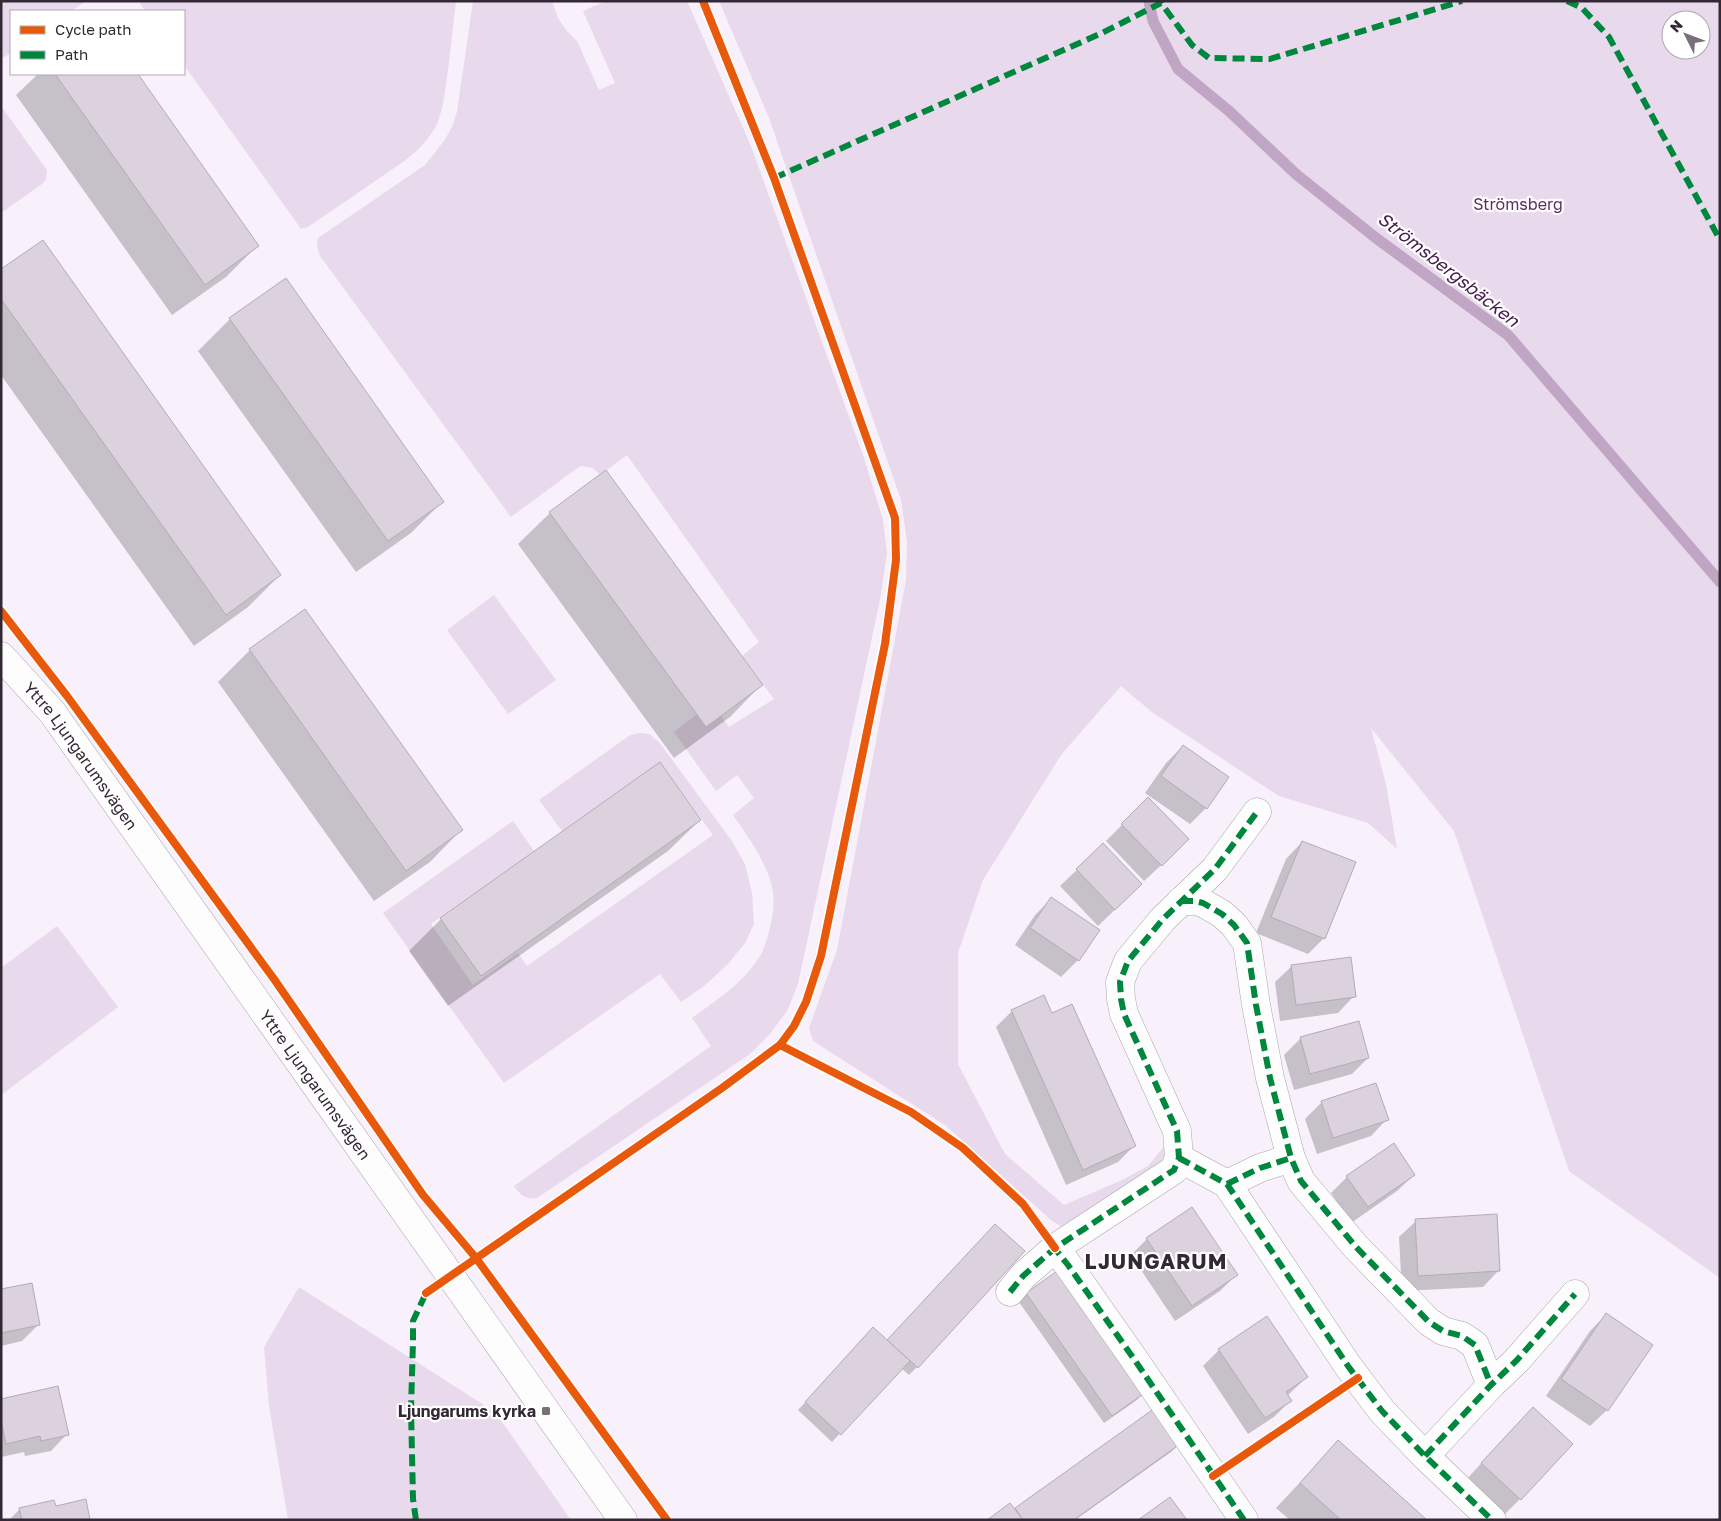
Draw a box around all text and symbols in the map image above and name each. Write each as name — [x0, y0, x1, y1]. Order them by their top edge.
legend — [10, 10, 185, 75]
north arrow — [1661, 10, 1711, 60]
text: N — [1666, 16, 1686, 36]
text: Cycle path — [55, 20, 131, 38]
text: Path — [55, 45, 88, 63]
park label: Strömsberg — [1473, 194, 1563, 214]
water label: Strömsbergsbäcken — [1374, 207, 1525, 331]
street label: Yttre Ljungarumsvägen — [20, 678, 142, 834]
street label: Yttre Ljungarumsvägen — [255, 1006, 375, 1163]
district label: LJUNGARUM — [1085, 1248, 1227, 1274]
place label: Ljungarums kyrka — [398, 1401, 536, 1421]
marker: Ljungarums kyrka — [540, 1405, 552, 1417]

